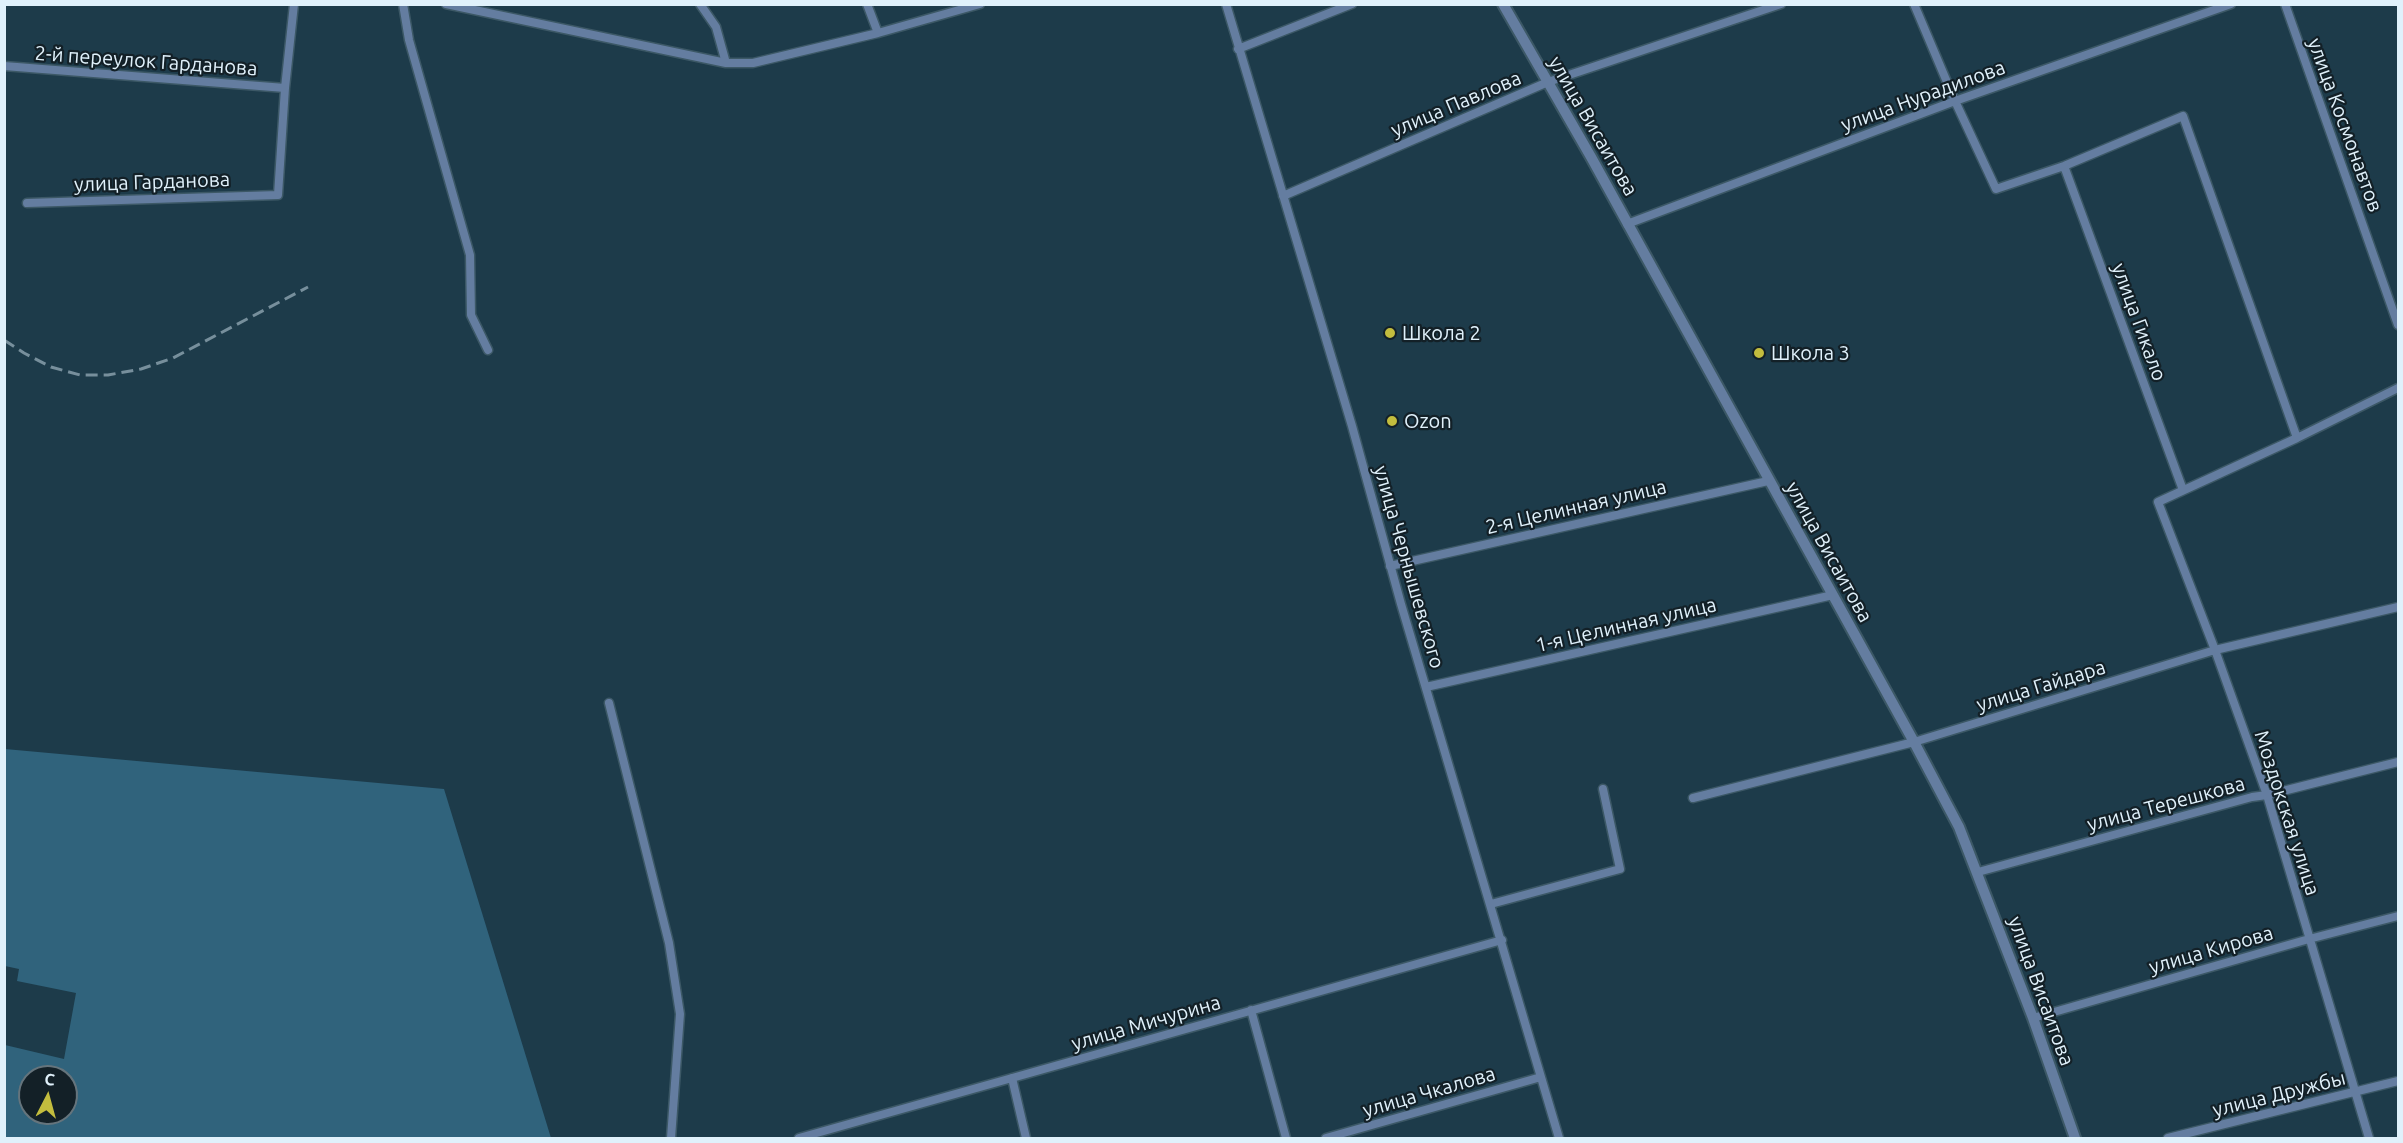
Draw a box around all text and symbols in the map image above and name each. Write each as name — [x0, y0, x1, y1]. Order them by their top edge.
street label: улица Космонавтов — [2302, 35, 2388, 215]
street label: 2-й переулок Гарданова — [34, 41, 258, 81]
street label: улица Висаитова — [1543, 52, 1643, 200]
street label: улица Нурадилова — [1838, 55, 2008, 137]
street label: улица Павлова — [1387, 66, 1525, 142]
street label: улица Гарданова — [74, 167, 230, 197]
street label: улица Гикало — [2107, 260, 2171, 384]
place label: Школа 2 — [1402, 321, 1481, 345]
marker: Школа 2 — [1383, 326, 1397, 340]
place label: Школа 3 — [1771, 341, 1850, 365]
marker: Школа 3 — [1752, 346, 1766, 360]
place label: Ozon — [1404, 409, 1452, 433]
marker: Ozon — [1385, 414, 1399, 428]
street label: улица Чернышевского — [1369, 463, 1449, 671]
street label: 2-я Целинная улица — [1483, 475, 1669, 539]
street label: улица Висаитова — [1780, 477, 1878, 627]
street label: 1-я Целинная улица — [1533, 593, 1719, 657]
street label: улица Гайдара — [1974, 655, 2108, 717]
street label: Моздокская улица — [2249, 728, 2325, 898]
street label: улица Терешкова — [2084, 771, 2248, 837]
street label: улица Висаитова — [2003, 913, 2079, 1069]
street label: улица Кирова — [2146, 921, 2276, 979]
street label: улица Мичурина — [1069, 990, 1223, 1056]
street label: улица Чкалова — [1360, 1062, 1498, 1122]
north arrow — [18, 1065, 78, 1125]
street label: улица Дружбы — [2210, 1066, 2348, 1122]
text: С — [44, 1070, 56, 1089]

